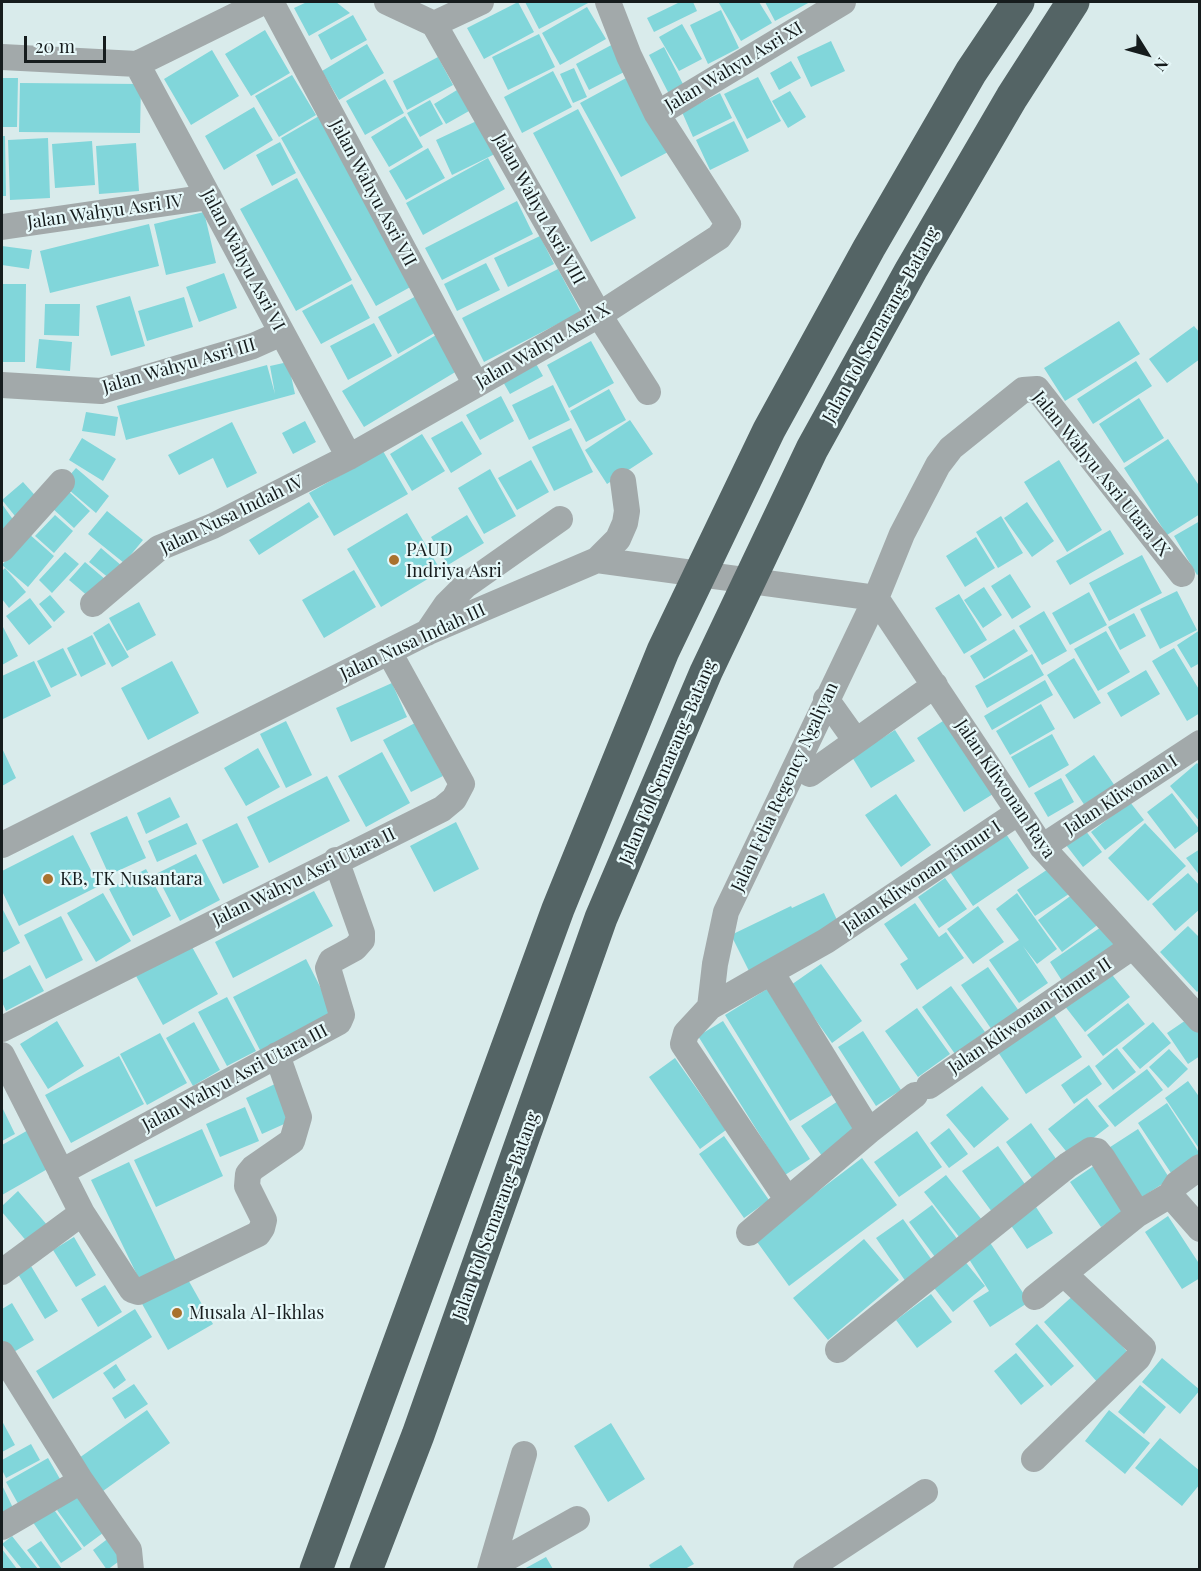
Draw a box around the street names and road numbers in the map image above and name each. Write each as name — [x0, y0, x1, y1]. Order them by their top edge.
street label: Jalan Wahyu Asri XI — [661, 17, 807, 117]
street label: Jalan Wahyu Asri VII — [325, 116, 421, 270]
street label: Jalan Wahyu Asri VIII — [488, 130, 590, 288]
street label: Jalan Wahyu Asri VI — [197, 186, 289, 334]
street label: Jalan Wahyu Asri IV — [26, 190, 184, 234]
street label: Jalan Tol Semarang–Batang — [818, 224, 944, 426]
street label: Jalan Wahyu Asri X — [472, 299, 614, 393]
street label: Jalan Wahyu Asri III — [100, 334, 258, 398]
street label: Jalan Wahyu Asri Utara IX — [1028, 387, 1174, 561]
street label: Jalan Nusa Indah IV — [157, 471, 307, 559]
street label: Jalan Nusa Indah III — [337, 599, 489, 685]
street label: Jalan Tol Semarang–Batang — [615, 657, 721, 867]
street label: Jalan Felia Regency Ngaliyan — [727, 679, 843, 895]
street label: Jalan Kliwonan Raya — [950, 715, 1060, 863]
street label: Jalan Kliwonan I — [1060, 750, 1182, 840]
street label: Jalan Kliwonan Timur I — [839, 816, 1005, 938]
street label: Jalan Wahyu Asri Utara II — [209, 823, 399, 931]
street label: Jalan Kliwonan Timur II — [944, 953, 1116, 1079]
street label: Jalan Wahyu Asri Utara III — [139, 1020, 331, 1136]
street label: Jalan Tol Semarang–Batang — [448, 1109, 544, 1323]

